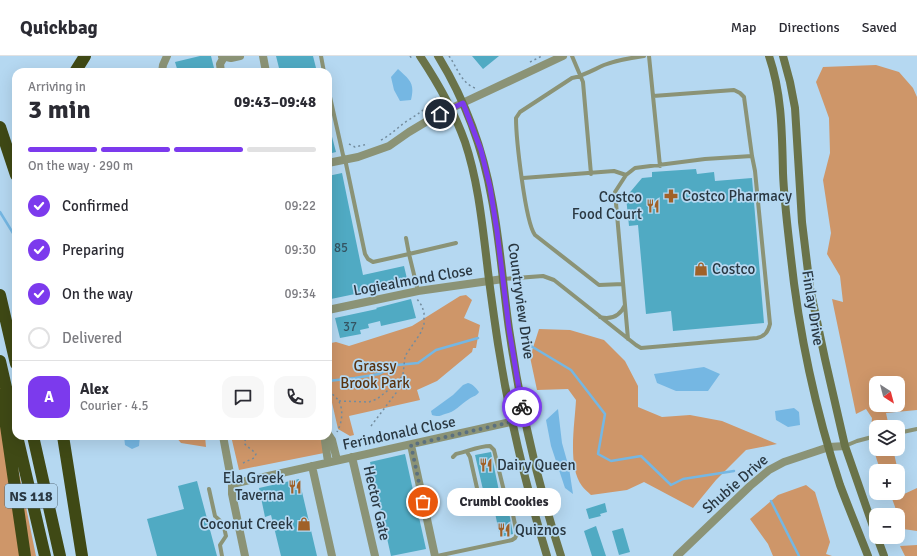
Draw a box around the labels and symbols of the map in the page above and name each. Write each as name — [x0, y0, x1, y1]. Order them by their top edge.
pin — [423, 97, 457, 131]
place label: Costco Pharmacy — [682, 187, 792, 205]
place label: Costco Food Court — [572, 188, 642, 223]
pharmacy icon: Costco Pharmacy — [663, 188, 679, 204]
restaurant icon: Costco Food Court — [645, 198, 661, 214]
house number: 85 — [334, 240, 348, 256]
street label: Countryview Drive — [504, 242, 538, 360]
place label: Costco — [712, 260, 755, 278]
street label: Logiealmond Close — [352, 261, 474, 299]
shop icon: Costco — [693, 261, 709, 277]
street label: Finlay Drive — [798, 269, 828, 347]
house number: 37 — [343, 319, 357, 335]
park label: Grassy Brook Park — [340, 357, 410, 392]
north arrow — [869, 376, 905, 412]
courier — [502, 387, 542, 427]
street label: Ferindonald Close — [341, 412, 457, 454]
street label: Shubie Drive — [699, 451, 771, 517]
place label: Dairy Queen — [497, 456, 576, 474]
restaurant icon: Dairy Queen — [478, 457, 494, 473]
street label: Hector Gate — [360, 464, 394, 542]
place label: Ela Greek Taverna — [223, 469, 284, 504]
restaurant icon: Ela Greek Taverna — [287, 479, 303, 495]
road number: NS 118 — [5, 484, 57, 508]
pin — [406, 485, 440, 519]
callout: Crumbl Cookies — [447, 488, 561, 516]
place label: Coconut Creek — [200, 515, 293, 533]
shop icon: Coconut Creek — [296, 516, 312, 532]
place label: Quiznos — [515, 521, 567, 539]
restaurant icon: Quiznos — [496, 522, 512, 538]

